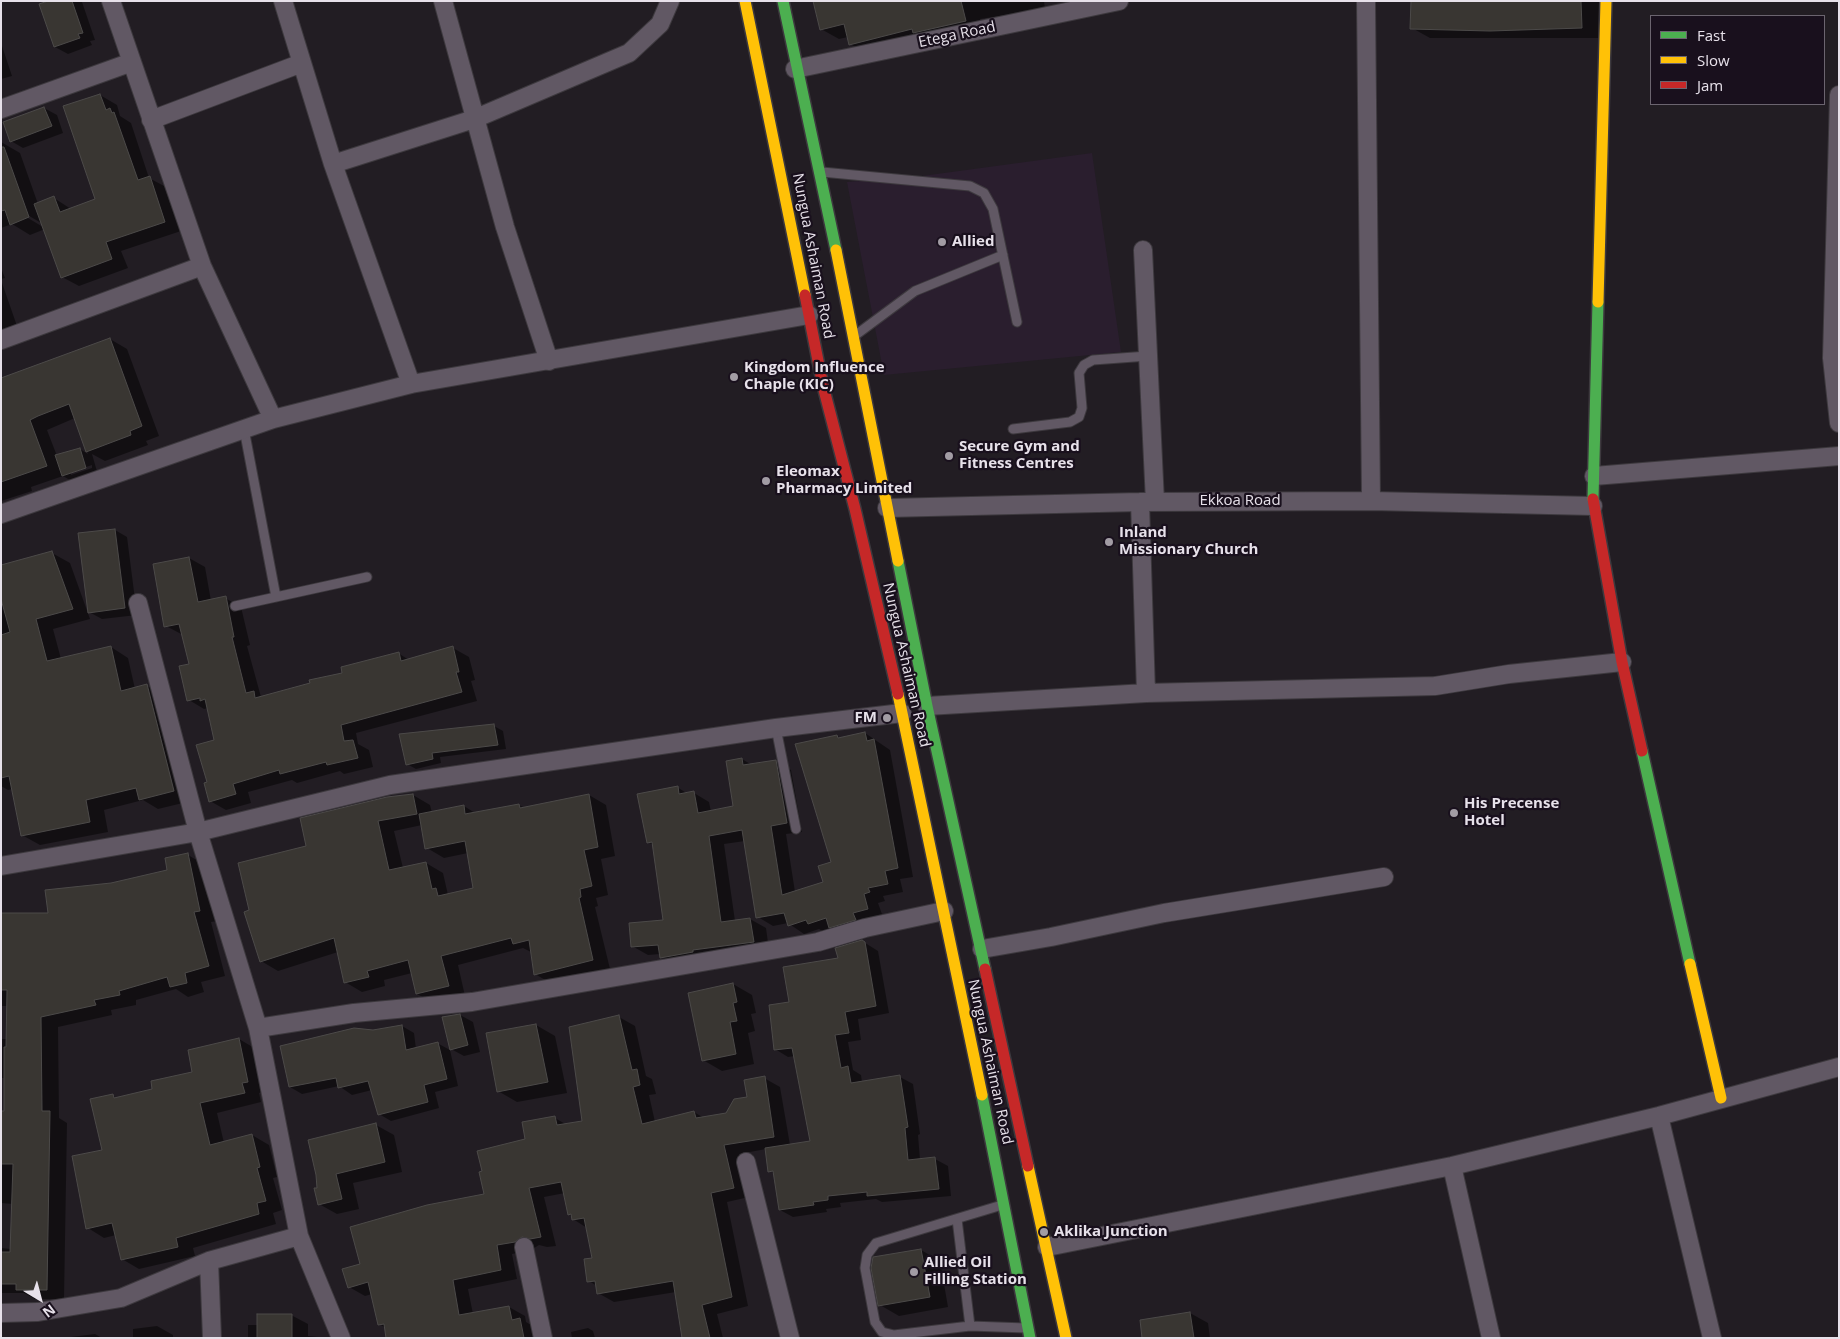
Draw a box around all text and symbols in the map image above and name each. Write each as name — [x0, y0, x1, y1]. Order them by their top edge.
legend — [1650, 15, 1825, 105]
street label: Etega Road — [917, 18, 997, 52]
text: Fast — [1697, 25, 1726, 45]
text: Slow — [1697, 50, 1730, 70]
text: Jam — [1697, 75, 1723, 95]
street label: Nungua Ashaiman Road — [788, 172, 838, 340]
place label: Allied — [952, 233, 994, 251]
marker: Allied — [936, 236, 948, 248]
place label: Kingdom Influence Chaple (KIC) — [744, 359, 885, 394]
marker: Kingdom Influence Chaple (KIC) — [728, 371, 740, 383]
place label: Secure Gym and Fitness Centres — [959, 438, 1080, 473]
marker: Secure Gym and Fitness Centres — [943, 450, 955, 462]
place label: Eleomax Pharmacy Limited — [776, 463, 912, 498]
marker: Eleomax Pharmacy Limited — [760, 475, 772, 487]
street label: Ekkoa Road — [1199, 492, 1281, 510]
place label: Inland Missionary Church — [1119, 524, 1258, 559]
marker: Inland Missionary Church — [1103, 536, 1115, 548]
street label: Nungua Ashaiman Road — [878, 581, 934, 749]
place label: FM — [855, 709, 877, 727]
marker: FM — [881, 712, 893, 724]
place label: His Precense Hotel — [1464, 795, 1559, 830]
marker: His Precense Hotel — [1448, 807, 1460, 819]
street label: Nungua Ashaiman Road — [964, 978, 1016, 1146]
place label: Aklika Junction — [1054, 1223, 1168, 1241]
marker: Aklika Junction — [1038, 1226, 1050, 1238]
place label: Allied Oil Filling Station — [924, 1254, 1027, 1289]
marker: Allied Oil Filling Station — [908, 1266, 920, 1278]
north arrow — [15, 1274, 65, 1324]
text: N — [39, 1300, 60, 1322]

